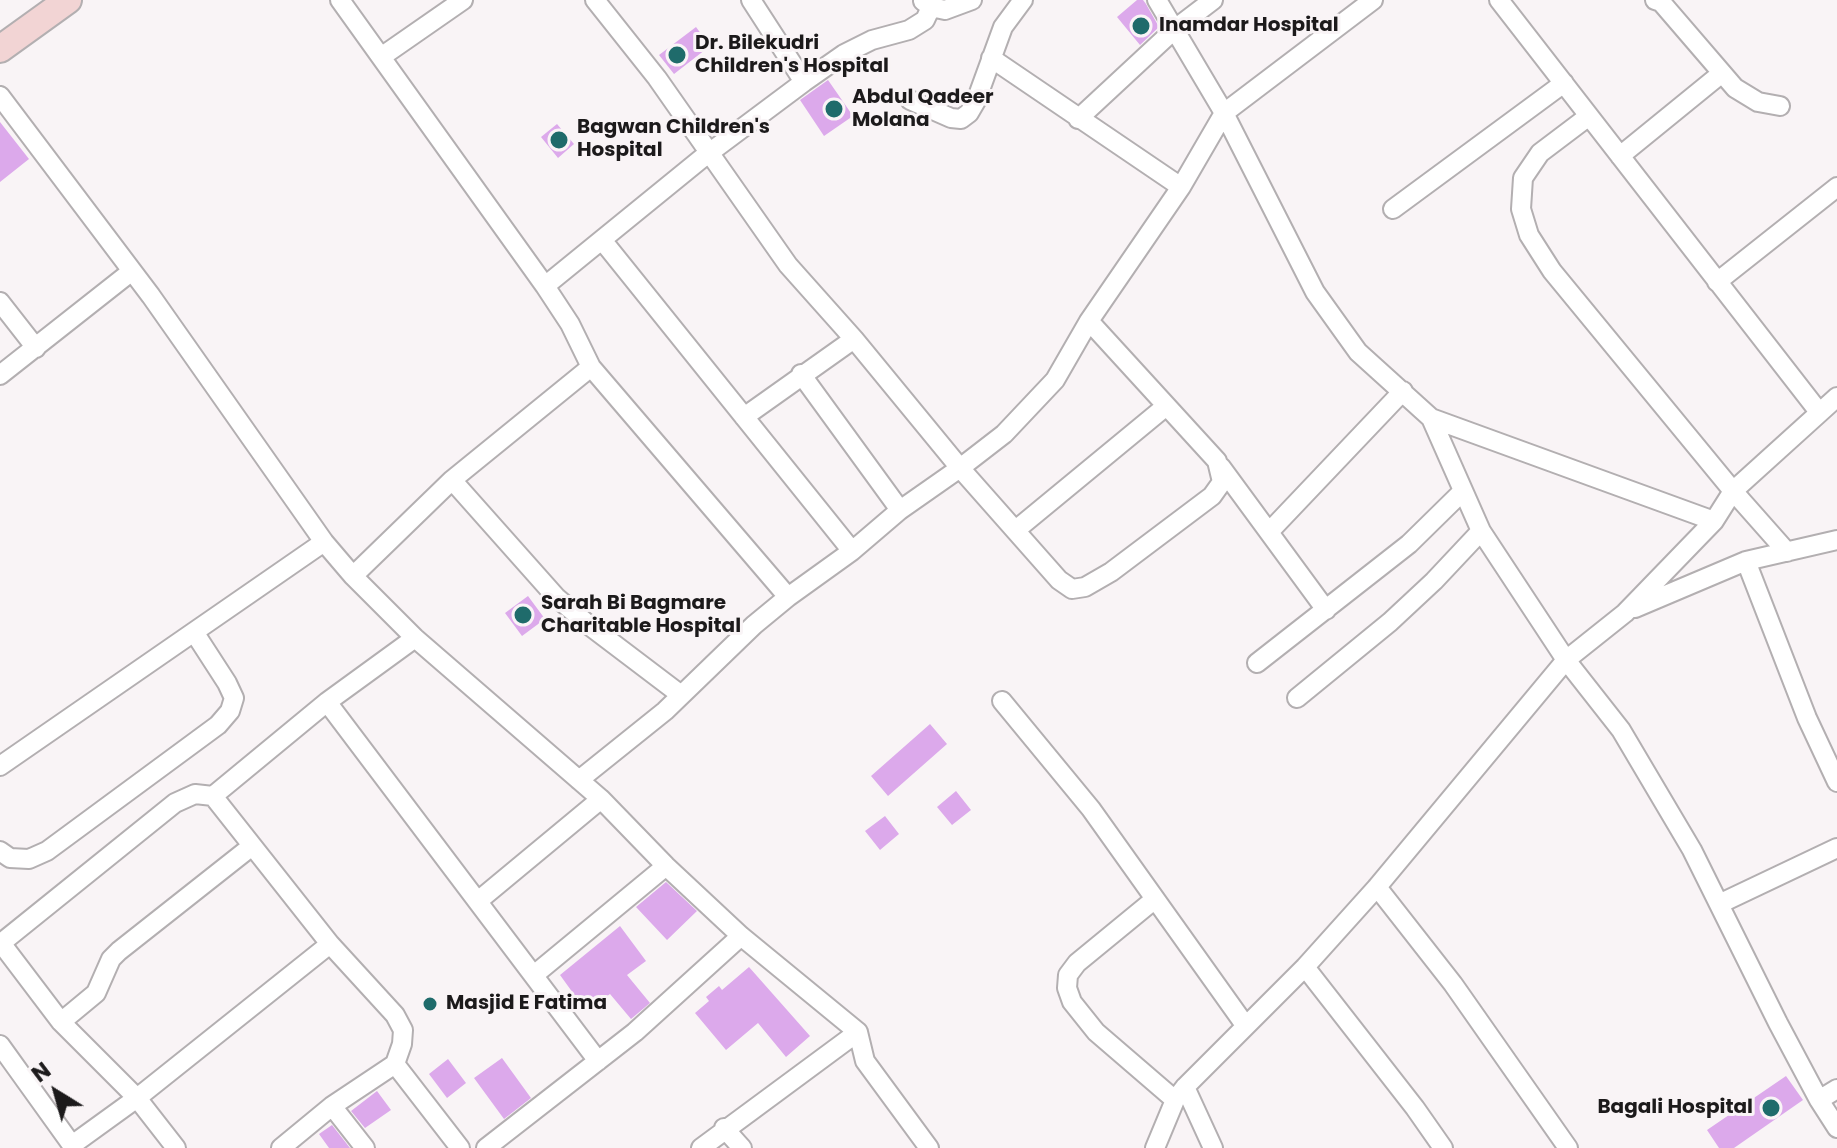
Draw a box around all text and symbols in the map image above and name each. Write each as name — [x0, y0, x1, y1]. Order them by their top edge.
place label: Inamdar Hospital — [1159, 14, 1339, 38]
marker: Inamdar Hospital — [1130, 15, 1152, 37]
place label: Dr. Bilekudri Children's Hospital — [695, 32, 889, 79]
marker: Dr. Bilekudri Children's Hospital — [666, 44, 688, 66]
place label: Abdul Qadeer Molana — [852, 86, 994, 133]
marker: Abdul Qadeer Molana — [823, 98, 845, 120]
place label: Bagwan Children's Hospital — [577, 116, 770, 163]
marker: Bagwan Children's Hospital — [548, 129, 570, 151]
place label: Sarah Bi Bagmare Charitable Hospital — [541, 592, 741, 639]
marker: Sarah Bi Bagmare Charitable Hospital — [512, 604, 534, 626]
place label: Masjid E Fatima — [446, 992, 607, 1016]
marker: Masjid E Fatima — [421, 995, 439, 1013]
north arrow — [16, 1052, 96, 1132]
text: N — [25, 1055, 57, 1090]
place label: Bagali Hospital — [1597, 1096, 1753, 1120]
marker: Bagali Hospital — [1760, 1097, 1782, 1119]

